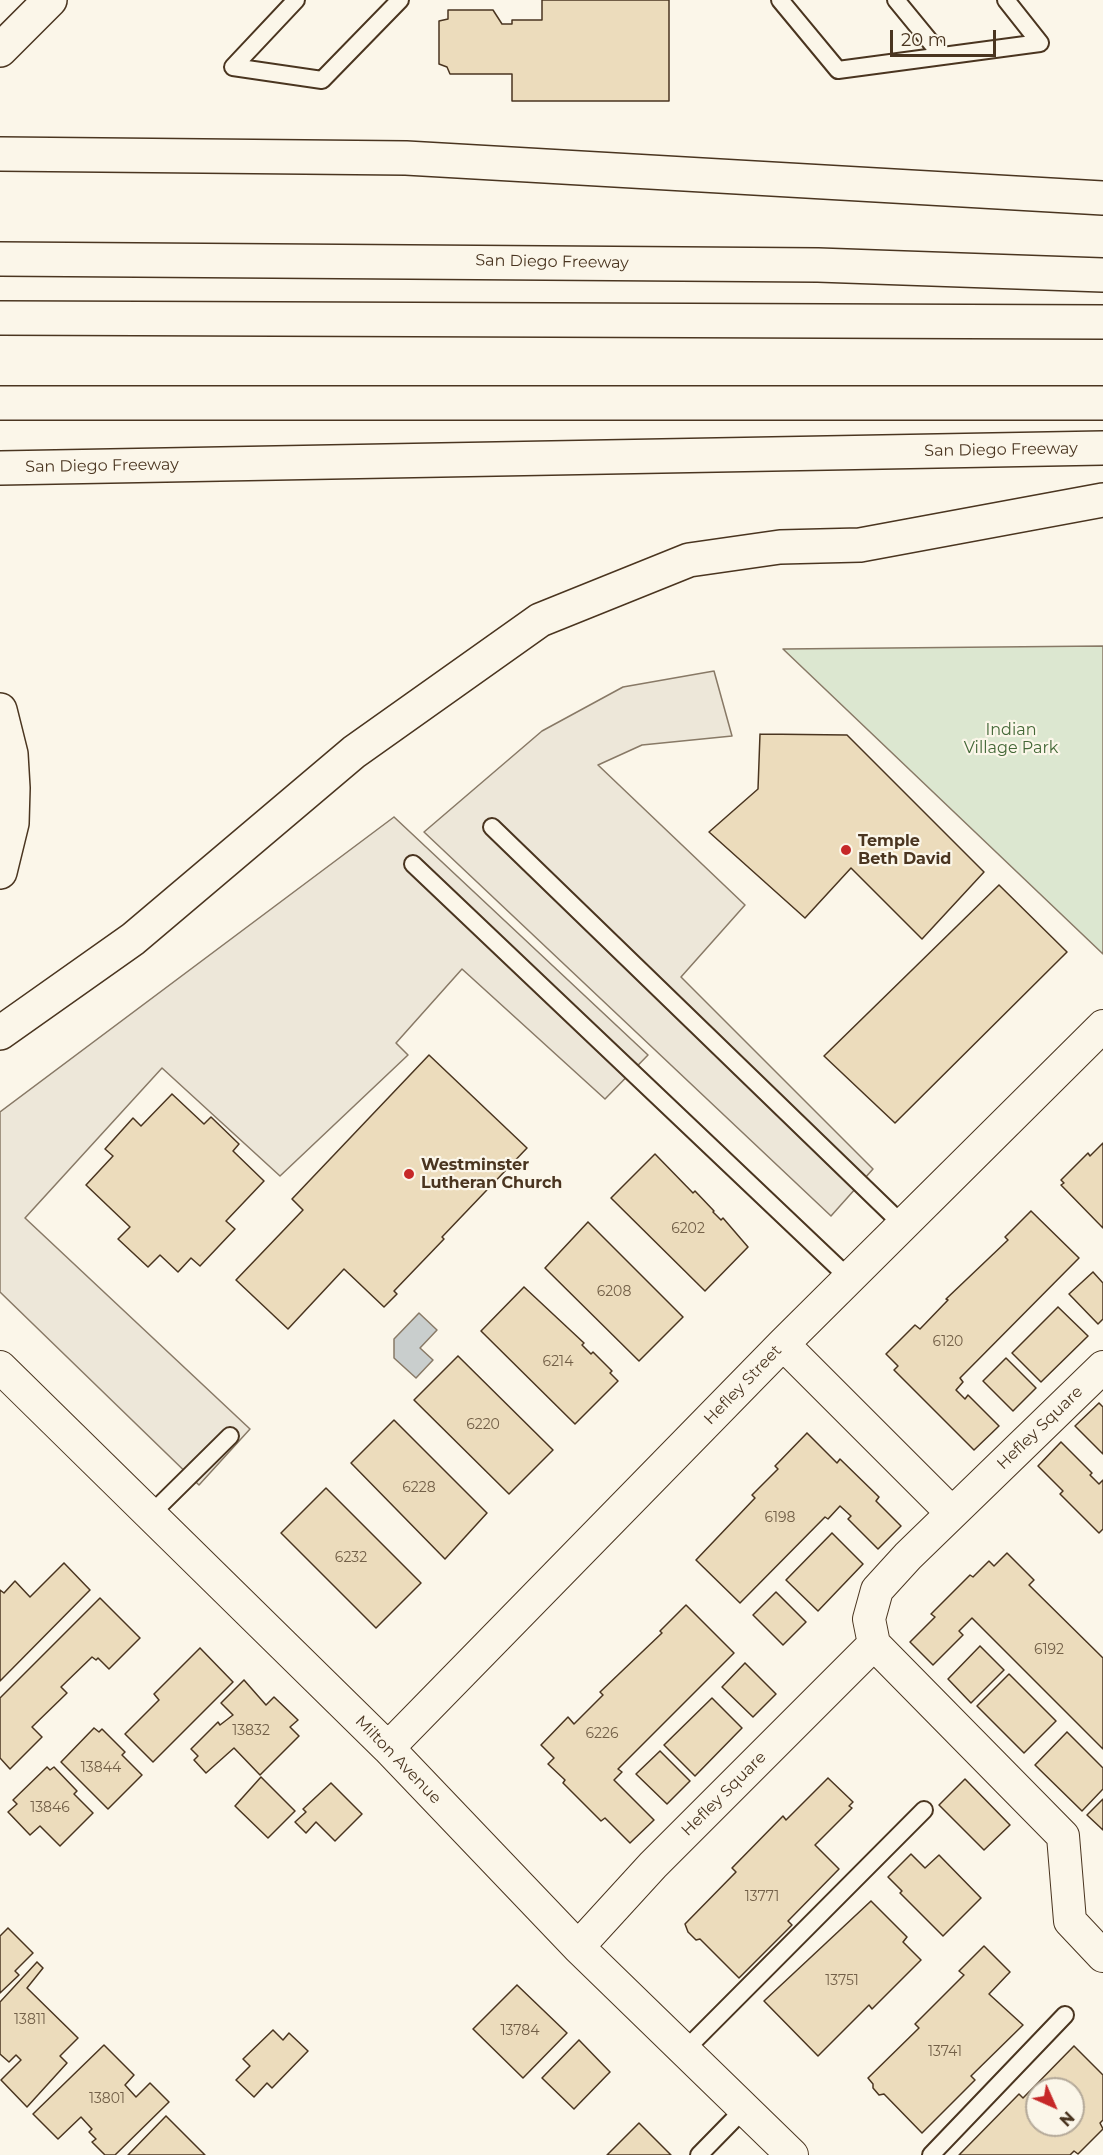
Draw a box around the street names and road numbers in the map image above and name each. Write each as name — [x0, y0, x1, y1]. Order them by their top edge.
street label: San Diego Freeway — [475, 251, 629, 273]
street label: San Diego Freeway — [924, 439, 1078, 461]
street label: San Diego Freeway — [25, 455, 179, 477]
street label: Hefley Street — [700, 1341, 786, 1429]
street label: Hefley Square — [993, 1382, 1087, 1474]
street label: Milton Avenue — [351, 1712, 445, 1808]
street label: Hefley Square — [678, 1748, 770, 1840]

